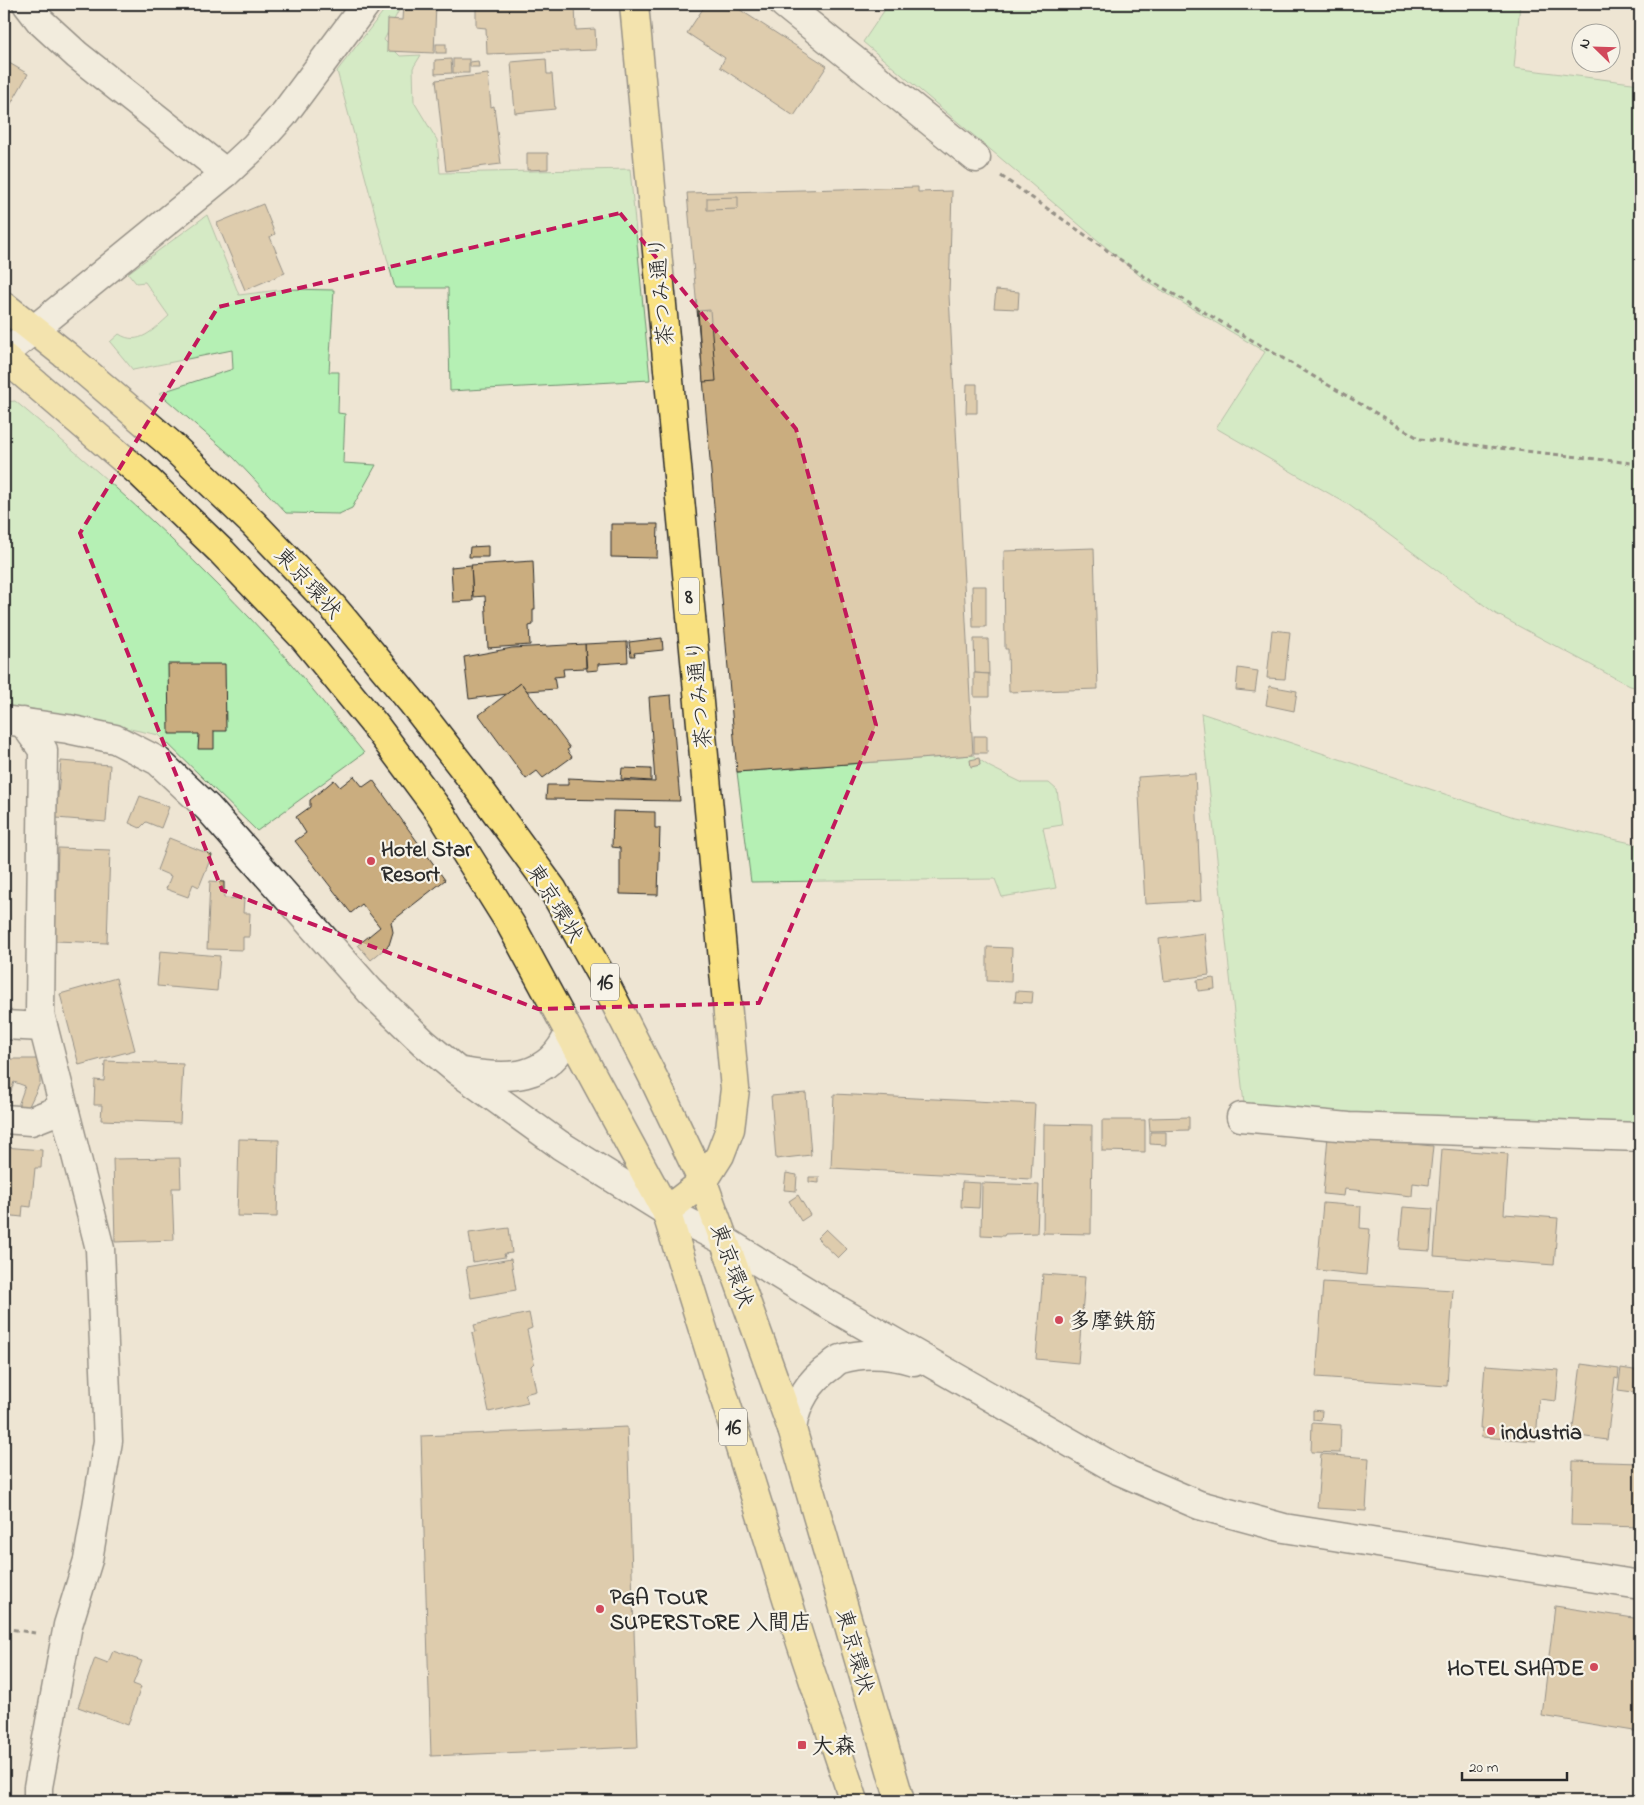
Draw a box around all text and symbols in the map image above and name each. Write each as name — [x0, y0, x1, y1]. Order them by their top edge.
north arrow — [1572, 22, 1622, 72]
text: N — [1574, 35, 1597, 52]
street label: 茶つみ通り — [642, 235, 684, 347]
street label: 東京環状 — [265, 541, 349, 627]
road number: 8 — [679, 578, 699, 614]
street label: 茶つみ通り — [680, 638, 722, 750]
place label: Hotel Star Resort — [381, 835, 473, 892]
marker: Hotel Star Resort — [365, 855, 377, 867]
street label: 東京環状 — [517, 858, 590, 949]
road number: 16 — [591, 964, 619, 1000]
street label: 東京環状 — [700, 1219, 760, 1313]
place label: 多摩鉄筋 — [1069, 1307, 1157, 1339]
marker: 多摩鉄筋 — [1053, 1314, 1065, 1326]
road number: 16 — [719, 1408, 747, 1445]
place label: industria — [1501, 1418, 1582, 1450]
marker: industria — [1485, 1425, 1497, 1437]
place label: PGA TOUR SUPERSTORE 入間店 — [610, 1583, 812, 1640]
marker: PGA TOUR SUPERSTORE 入間店 — [594, 1603, 606, 1615]
street label: 東京環状 — [826, 1605, 881, 1699]
place label: HOTEL SHADE — [1447, 1654, 1584, 1686]
marker: HOTEL SHADE — [1588, 1661, 1600, 1673]
place label: 大森 — [812, 1732, 856, 1764]
marker: 大森 — [796, 1739, 808, 1751]
scale bar — [1462, 1750, 1566, 1782]
text: 20 m — [1469, 1757, 1499, 1779]

